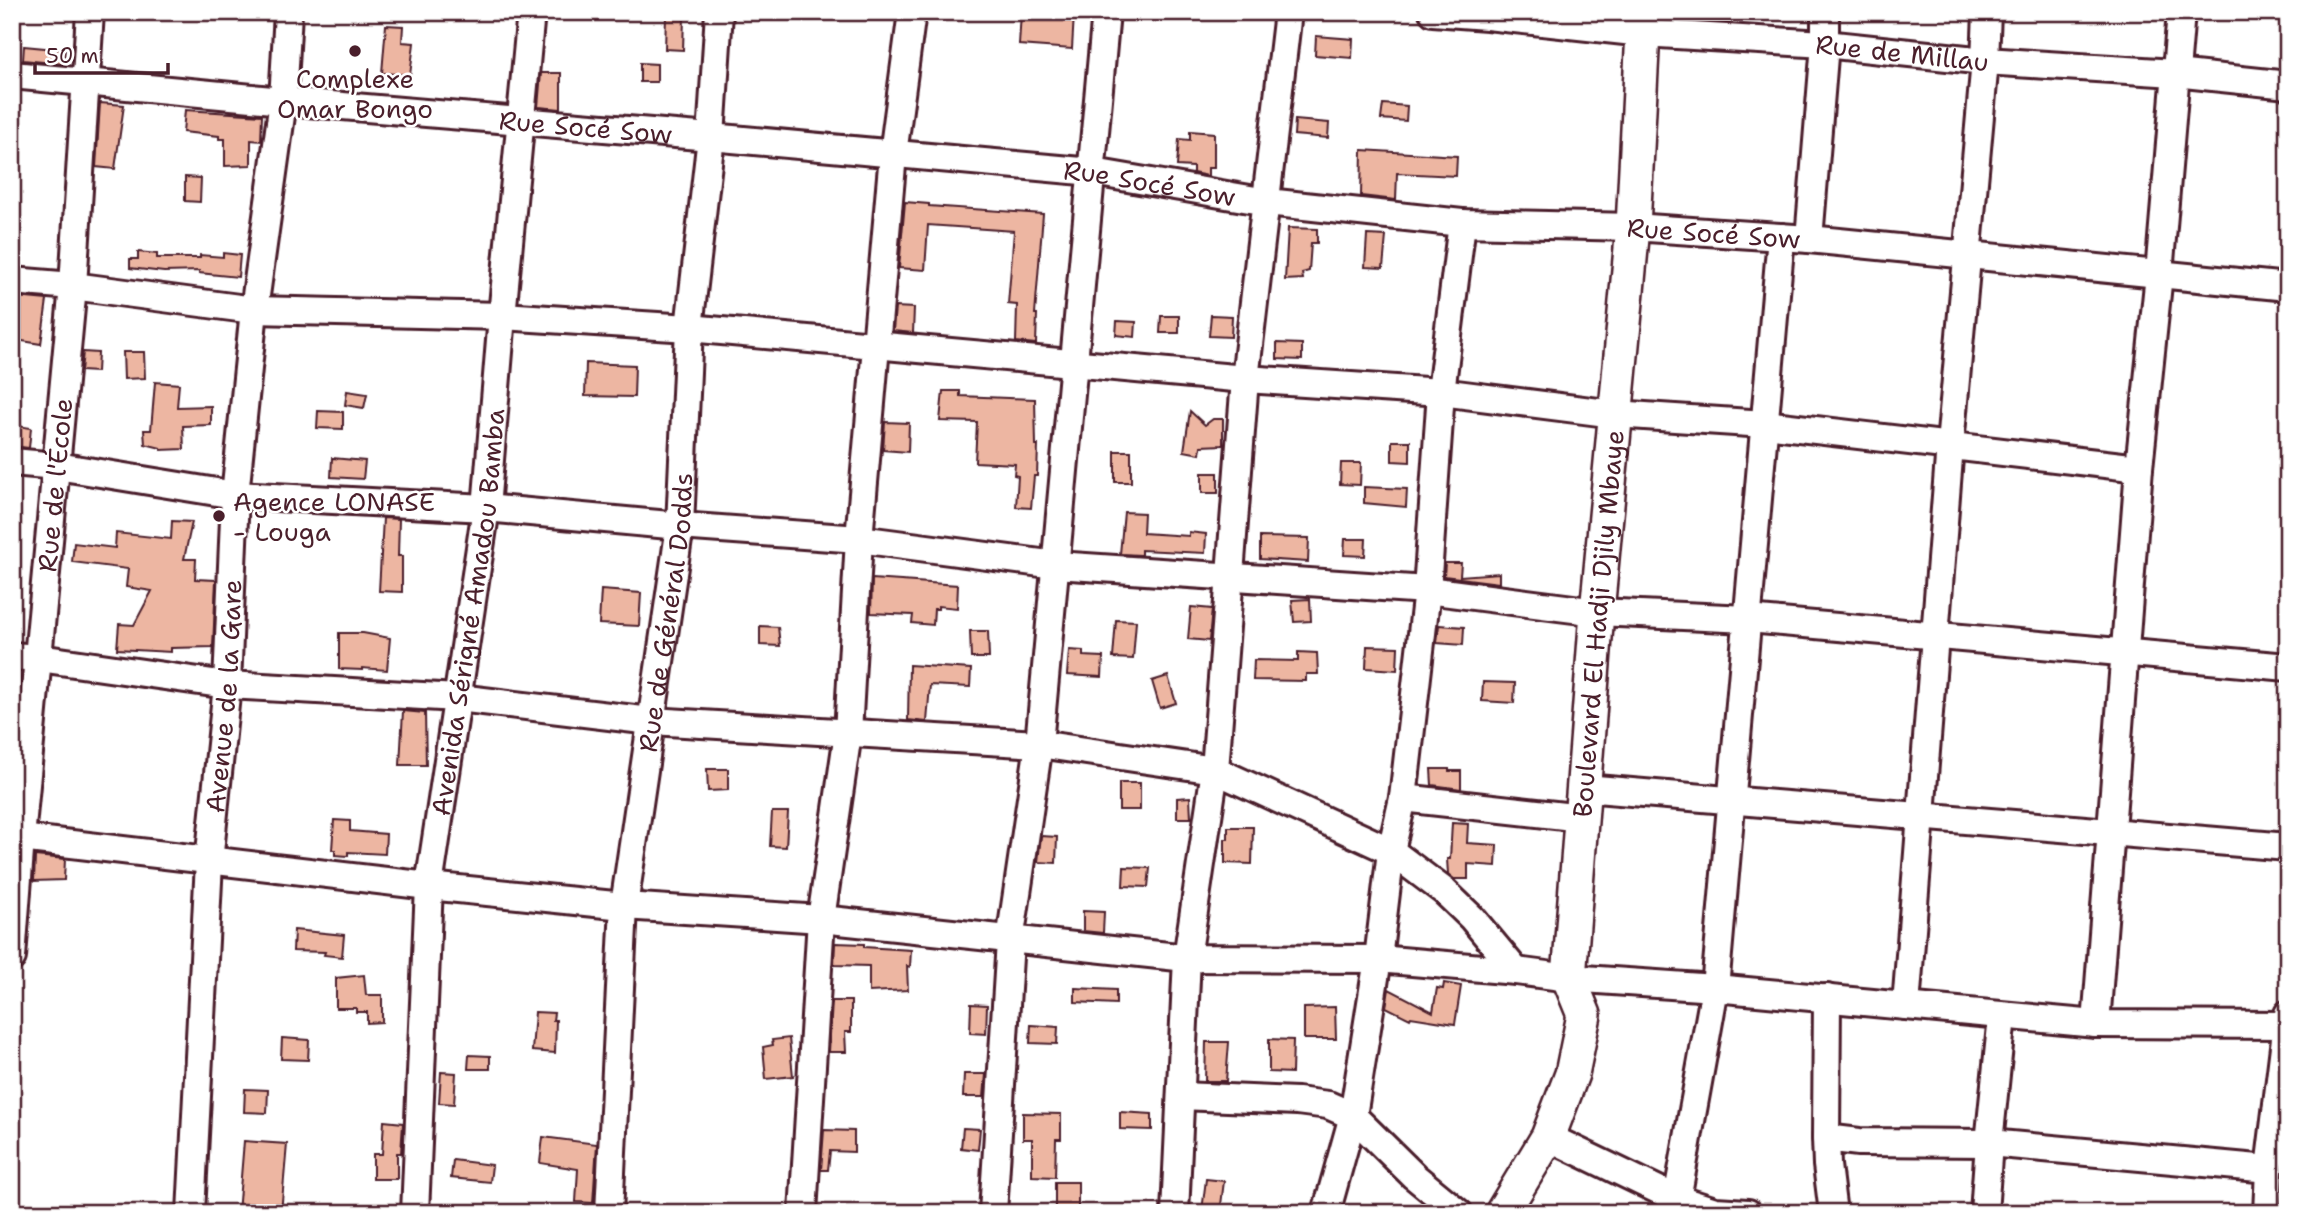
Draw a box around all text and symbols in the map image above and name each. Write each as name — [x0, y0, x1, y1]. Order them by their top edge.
street label: Rue de Millau — [1815, 26, 1991, 79]
scale bar — [35, 32, 168, 76]
text: 50 m — [46, 42, 99, 70]
marker: Complexe Omar Bongo — [347, 43, 363, 59]
place label: Complexe Omar Bongo — [277, 61, 433, 126]
street label: Rue Socé Sow — [498, 102, 674, 151]
street label: Rue Socé Sow — [1062, 152, 1239, 214]
street label: Rue Socé Sow — [1626, 209, 1802, 256]
street label: Rue de l'École — [29, 396, 80, 573]
street label: Avenida Sérigné Amadou Bamba — [422, 407, 512, 818]
street label: Boulevard El Hadji Djily Mbaye — [1564, 428, 1631, 819]
street label: Rue de Général Dodds — [629, 472, 700, 754]
place label: Agence LONASE - Louga — [233, 484, 435, 549]
marker: Agence LONASE - Louga — [211, 508, 227, 524]
street label: Avenue de la Gare — [197, 579, 249, 815]

